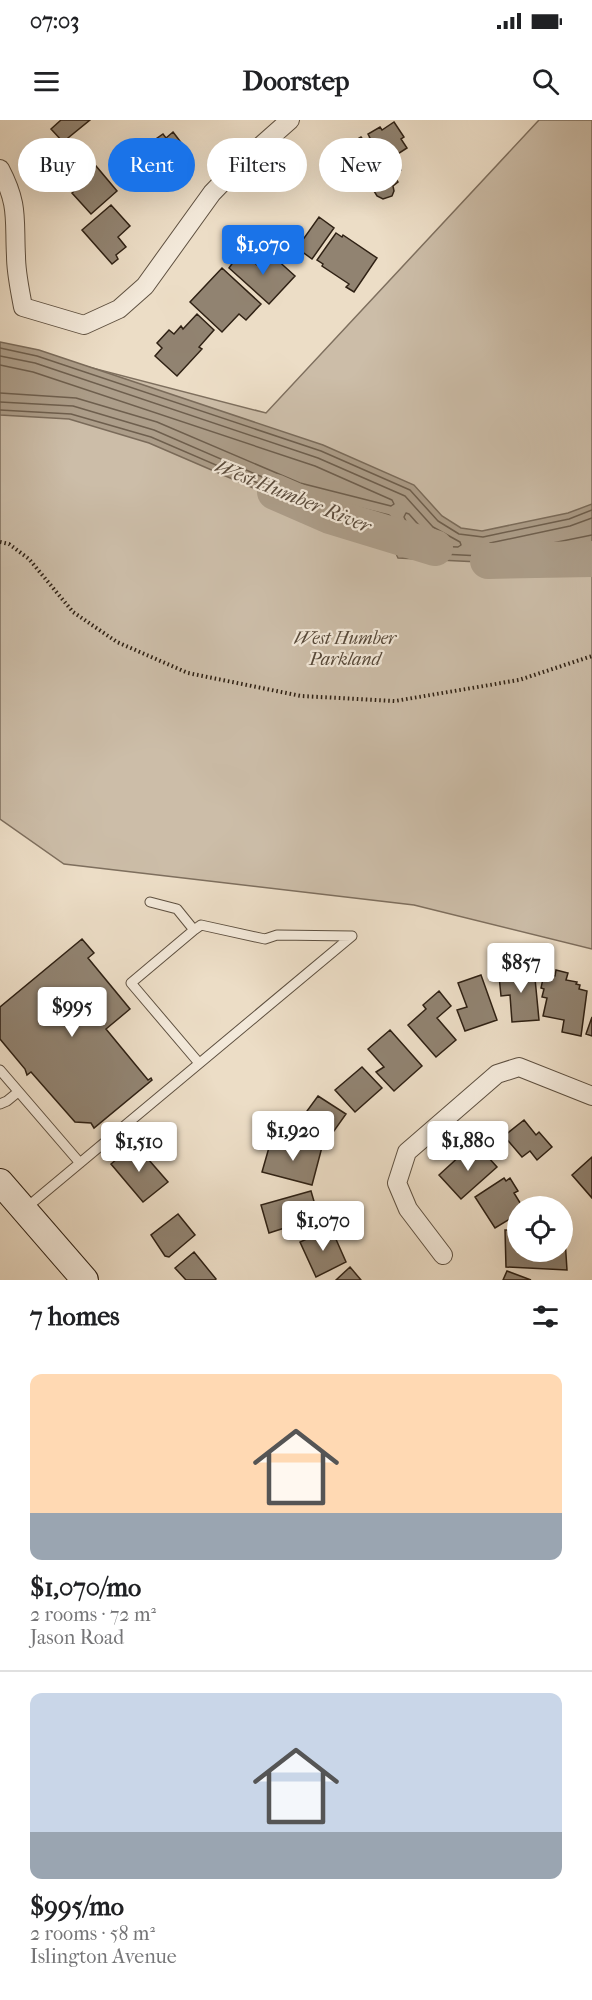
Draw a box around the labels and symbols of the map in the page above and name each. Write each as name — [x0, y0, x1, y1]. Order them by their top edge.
pin: $1,070 — [214, 225, 312, 276]
water label: West Humber River — [212, 454, 376, 539]
park label: West Humber Parkland — [294, 628, 398, 670]
pin: $857 — [485, 943, 557, 994]
pin: $995 — [36, 987, 108, 1038]
pin: $1,920 — [244, 1111, 342, 1162]
pin: $1,880 — [419, 1121, 517, 1172]
pin: $1,510 — [90, 1122, 188, 1173]
pin: $1,070 — [274, 1201, 372, 1252]

